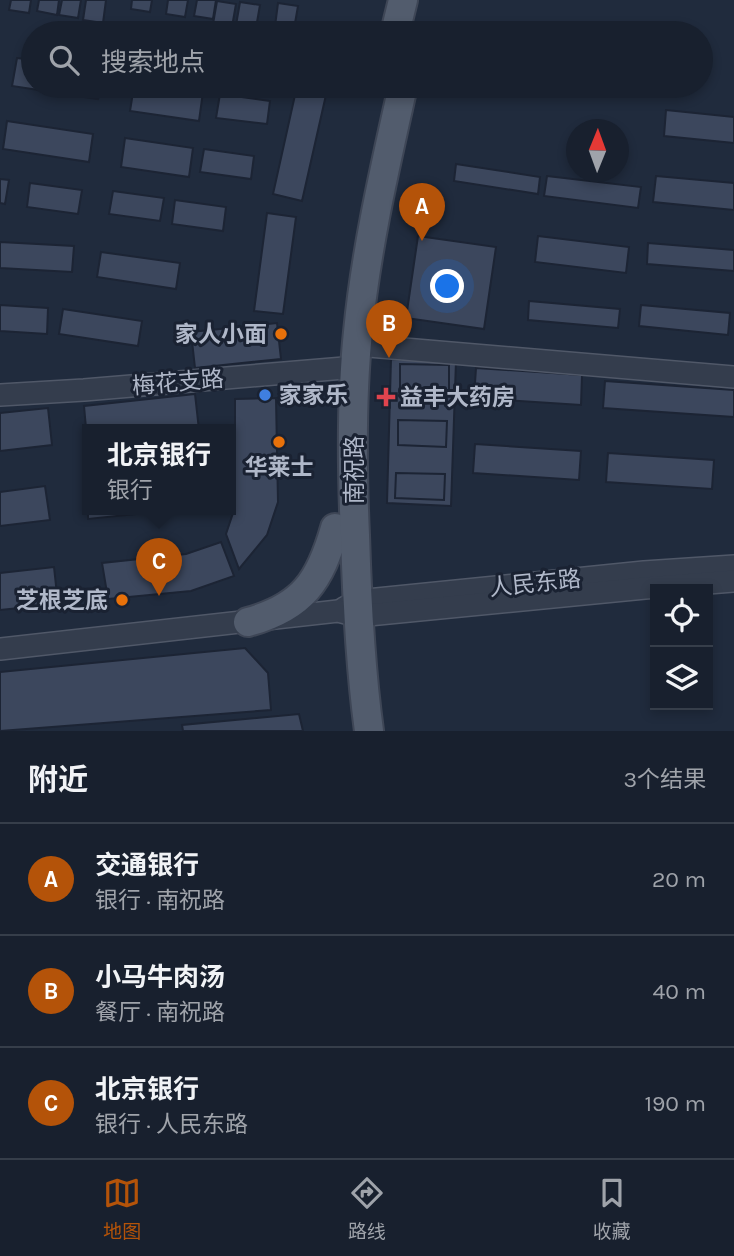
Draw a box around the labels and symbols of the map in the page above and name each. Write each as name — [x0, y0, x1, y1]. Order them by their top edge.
north arrow — [566, 119, 629, 182]
pin: A — [399, 183, 445, 241]
your location — [430, 269, 464, 303]
pin: B — [366, 300, 412, 358]
place label: 家人小面 — [175, 321, 267, 348]
marker: 家人小面 — [273, 326, 289, 342]
street label: 梅花支路 — [131, 365, 225, 400]
place label: 家家乐 — [279, 382, 348, 409]
place label: 益丰大药房 — [400, 384, 515, 411]
marker: 家家乐 — [257, 387, 273, 403]
marker: 益丰大药房 — [378, 389, 394, 405]
marker: 华莱士 — [271, 434, 287, 450]
street label: 南祝路 — [341, 436, 368, 505]
place label: 华莱士 — [245, 454, 314, 481]
pin: C — [136, 538, 182, 596]
street label: 人民东路 — [488, 565, 582, 602]
place label: 芝根芝底 — [16, 587, 108, 614]
marker: 芝根芝底 — [114, 592, 130, 608]

